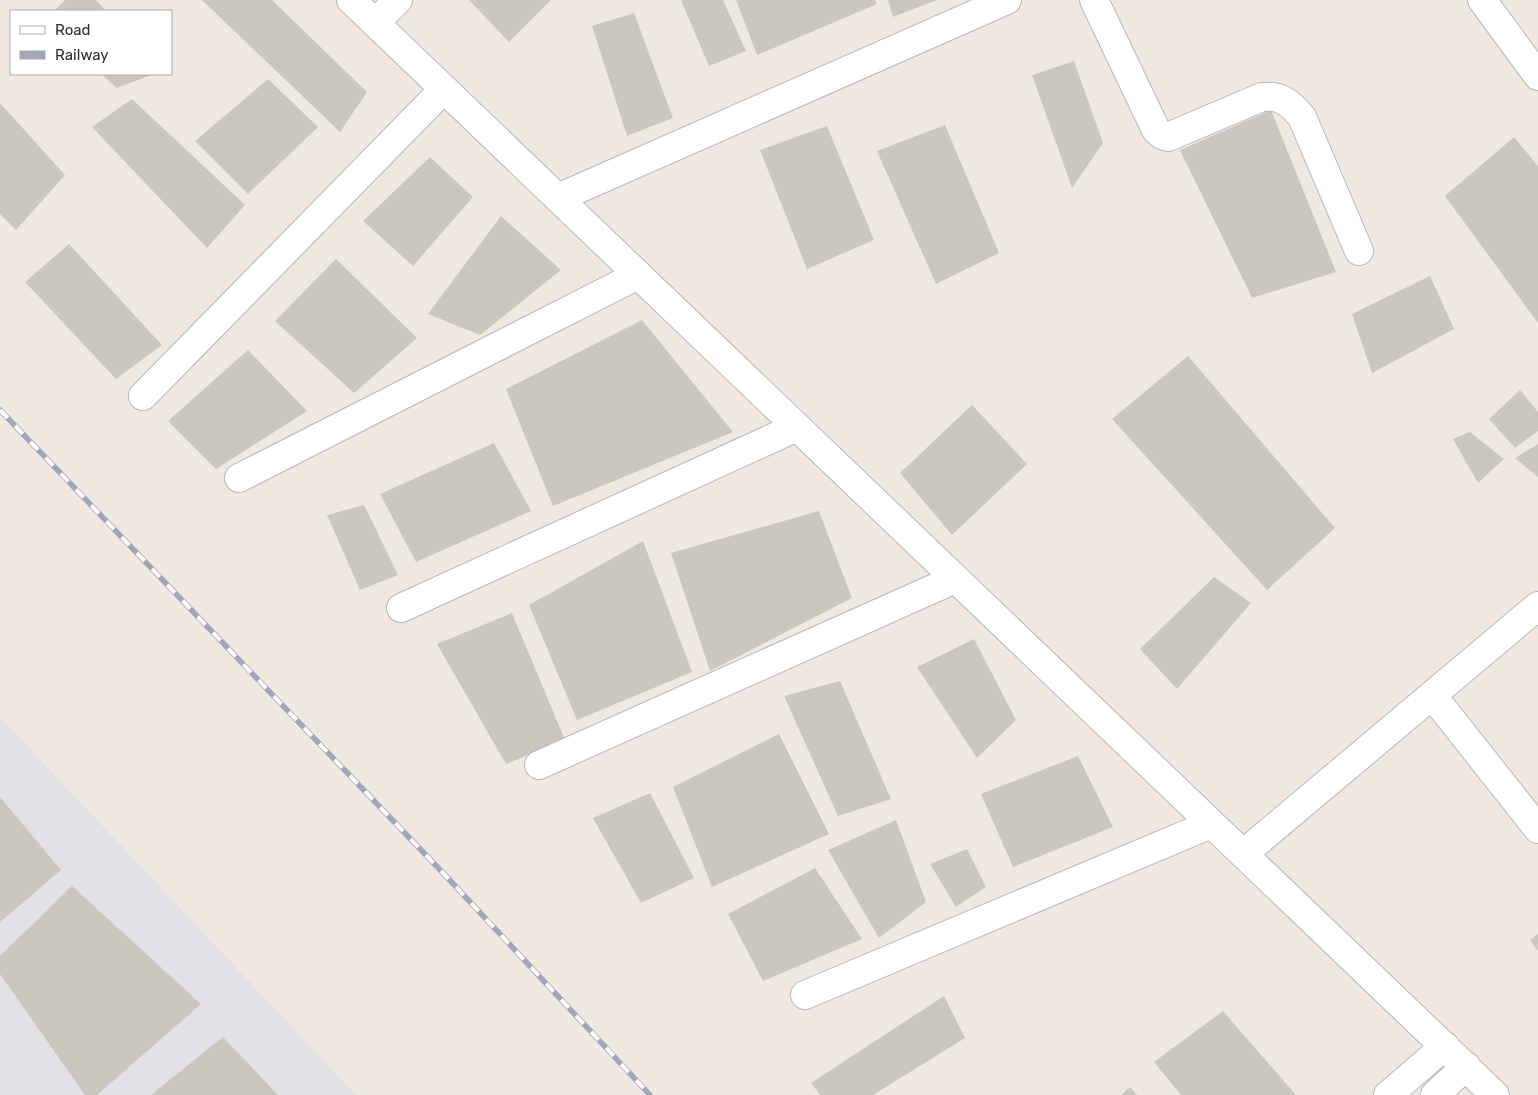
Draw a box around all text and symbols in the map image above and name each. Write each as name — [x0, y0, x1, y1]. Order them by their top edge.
legend — [10, 10, 172, 75]
text: Road — [55, 21, 91, 39]
text: Railway — [55, 46, 109, 64]

